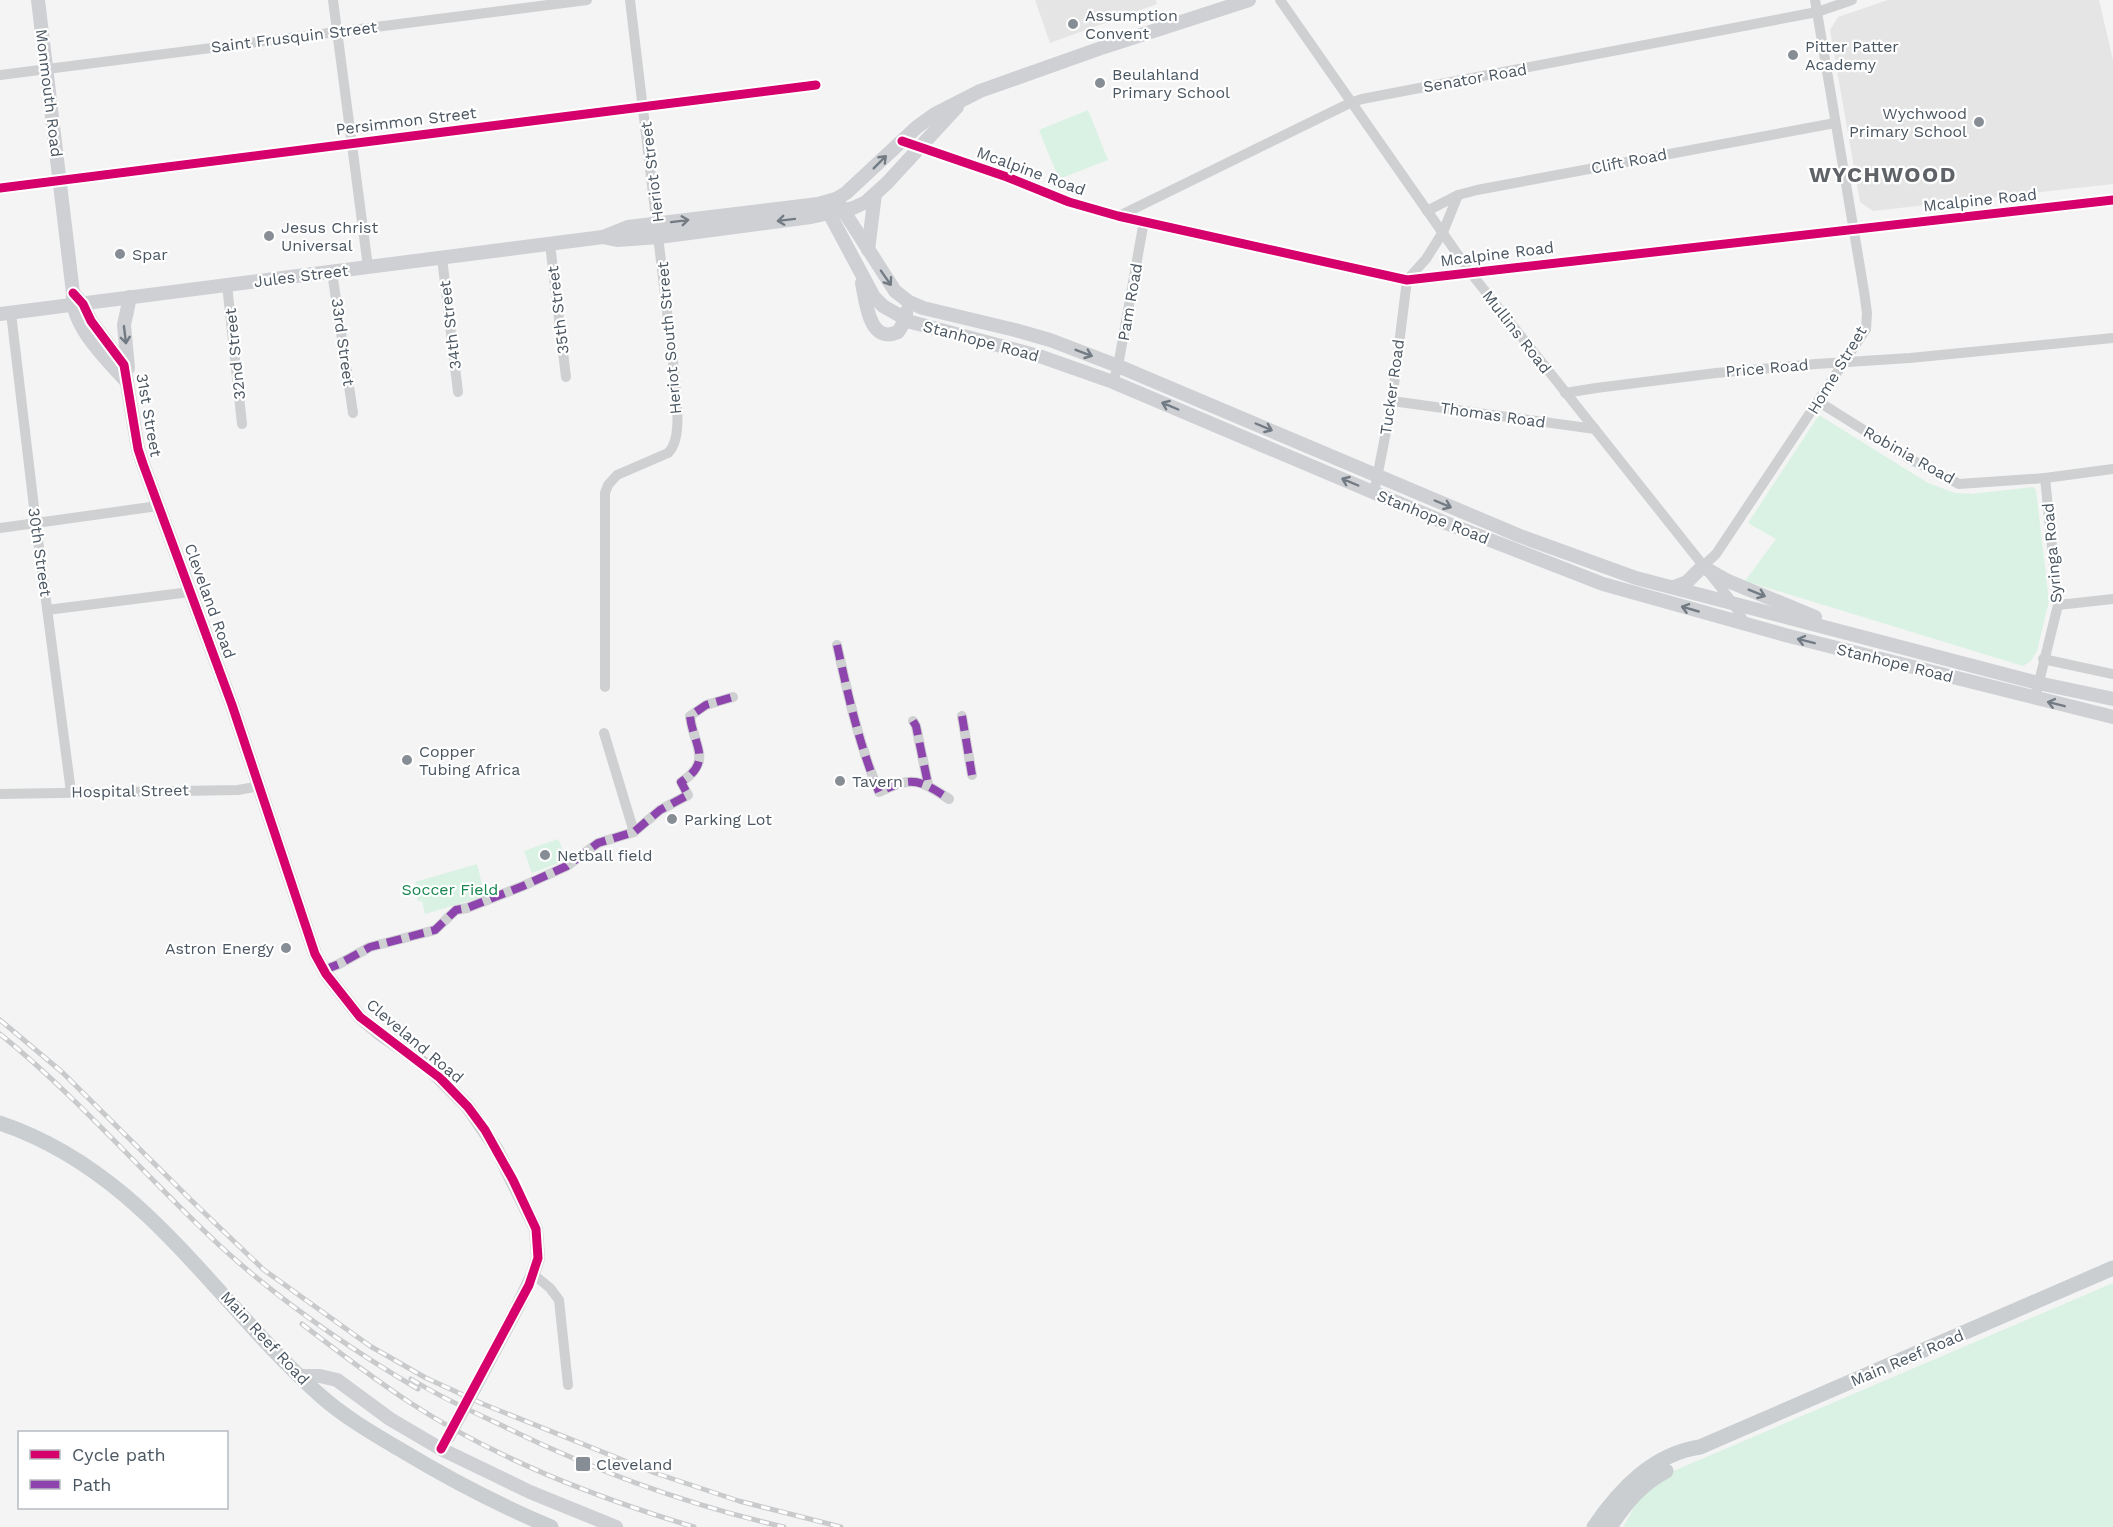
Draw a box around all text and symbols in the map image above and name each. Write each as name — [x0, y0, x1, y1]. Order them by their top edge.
place label: Assumption Convent — [1085, 6, 1178, 43]
street label: Saint Frusquin Street — [210, 17, 378, 57]
marker: Assumption Convent — [1066, 17, 1080, 31]
street label: Monmouth Road — [32, 28, 66, 158]
place label: Pitter Patter Academy — [1805, 37, 1899, 74]
marker: Pitter Patter Academy — [1786, 48, 1800, 62]
street label: Senator Road — [1422, 60, 1528, 96]
place label: Beulahland Primary School — [1112, 65, 1230, 102]
marker: Beulahland Primary School — [1093, 76, 1107, 90]
street label: Persimmon Street — [335, 103, 478, 139]
place label: Wychwood Primary School — [1849, 104, 1967, 141]
marker: Wychwood Primary School — [1972, 115, 1986, 129]
street label: Heriot Street — [636, 120, 668, 223]
street label: Mcalpine Road — [974, 143, 1088, 199]
street label: Clift Road — [1589, 144, 1669, 178]
one-way arrow — [873, 154, 888, 169]
district label: WYCHWOOD — [1809, 162, 1957, 187]
street label: Mcalpine Road — [1922, 185, 2038, 215]
one-way arrow — [670, 215, 689, 226]
one-way arrow — [777, 215, 797, 226]
place label: Jesus Christ Universal — [281, 218, 378, 255]
marker: Jesus Christ Universal — [262, 229, 276, 243]
street label: Mcalpine Road — [1439, 238, 1555, 270]
place label: Spar — [132, 245, 168, 264]
marker: Spar — [113, 247, 127, 261]
street label: Jules Street — [253, 261, 350, 291]
street label: Heriot South Street — [653, 261, 685, 415]
street label: Pam Road — [1114, 262, 1146, 342]
street label: 35th Street — [543, 264, 573, 355]
one-way arrow — [880, 269, 892, 285]
street label: 34th Street — [435, 279, 465, 370]
street label: Mullins Road — [1479, 287, 1555, 377]
street label: 33rd Street — [327, 297, 359, 387]
street label: 32nd Street — [221, 307, 249, 401]
street label: Stanhope Road — [921, 316, 1041, 366]
street label: Home Street — [1803, 322, 1871, 417]
one-way arrow — [120, 325, 131, 344]
street label: Tucker Road — [1376, 338, 1408, 436]
one-way arrow — [1074, 348, 1092, 359]
street label: Price Road — [1725, 355, 1809, 381]
street label: 31st Street — [132, 372, 166, 458]
street label: Thomas Road — [1439, 398, 1547, 432]
one-way arrow — [1162, 400, 1180, 411]
one-way arrow — [1254, 422, 1273, 433]
street label: Robinia Road — [1860, 422, 1958, 488]
one-way arrow — [1341, 476, 1360, 487]
street label: Stanhope Road — [1374, 486, 1492, 548]
one-way arrow — [1434, 498, 1452, 510]
street label: Syringa Road — [2038, 502, 2066, 604]
street label: 30th Street — [24, 506, 56, 598]
street label: Cleveland Road — [180, 541, 240, 661]
one-way arrow — [1748, 588, 1766, 599]
one-way arrow — [1680, 603, 1699, 614]
one-way arrow — [1797, 634, 1816, 646]
street label: Stanhope Road — [1835, 639, 1955, 687]
one-way arrow — [2047, 697, 2066, 709]
place label: Copper Tubing Africa — [419, 742, 520, 779]
marker: Copper Tubing Africa — [400, 753, 414, 767]
place label: Tavern — [852, 772, 903, 791]
marker: Tavern — [833, 774, 847, 788]
street label: Hospital Street — [71, 780, 189, 802]
place label: Parking Lot — [684, 810, 772, 829]
marker: Parking Lot — [665, 812, 679, 826]
place label: Netball field — [557, 846, 653, 865]
marker: Netball field — [538, 848, 552, 862]
park label: Soccer Field — [402, 880, 498, 899]
place label: Astron Energy — [165, 939, 275, 958]
marker: Astron Energy — [279, 941, 293, 955]
street label: Cleveland Road — [363, 995, 467, 1087]
street label: Main Reef Road — [217, 1287, 313, 1389]
street label: Main Reef Road — [1848, 1326, 1966, 1390]
legend — [18, 1431, 228, 1509]
text: Cycle path — [72, 1444, 166, 1465]
marker: Cleveland — [574, 1455, 592, 1473]
place label: Cleveland — [596, 1455, 672, 1474]
text: Path — [72, 1474, 112, 1495]

